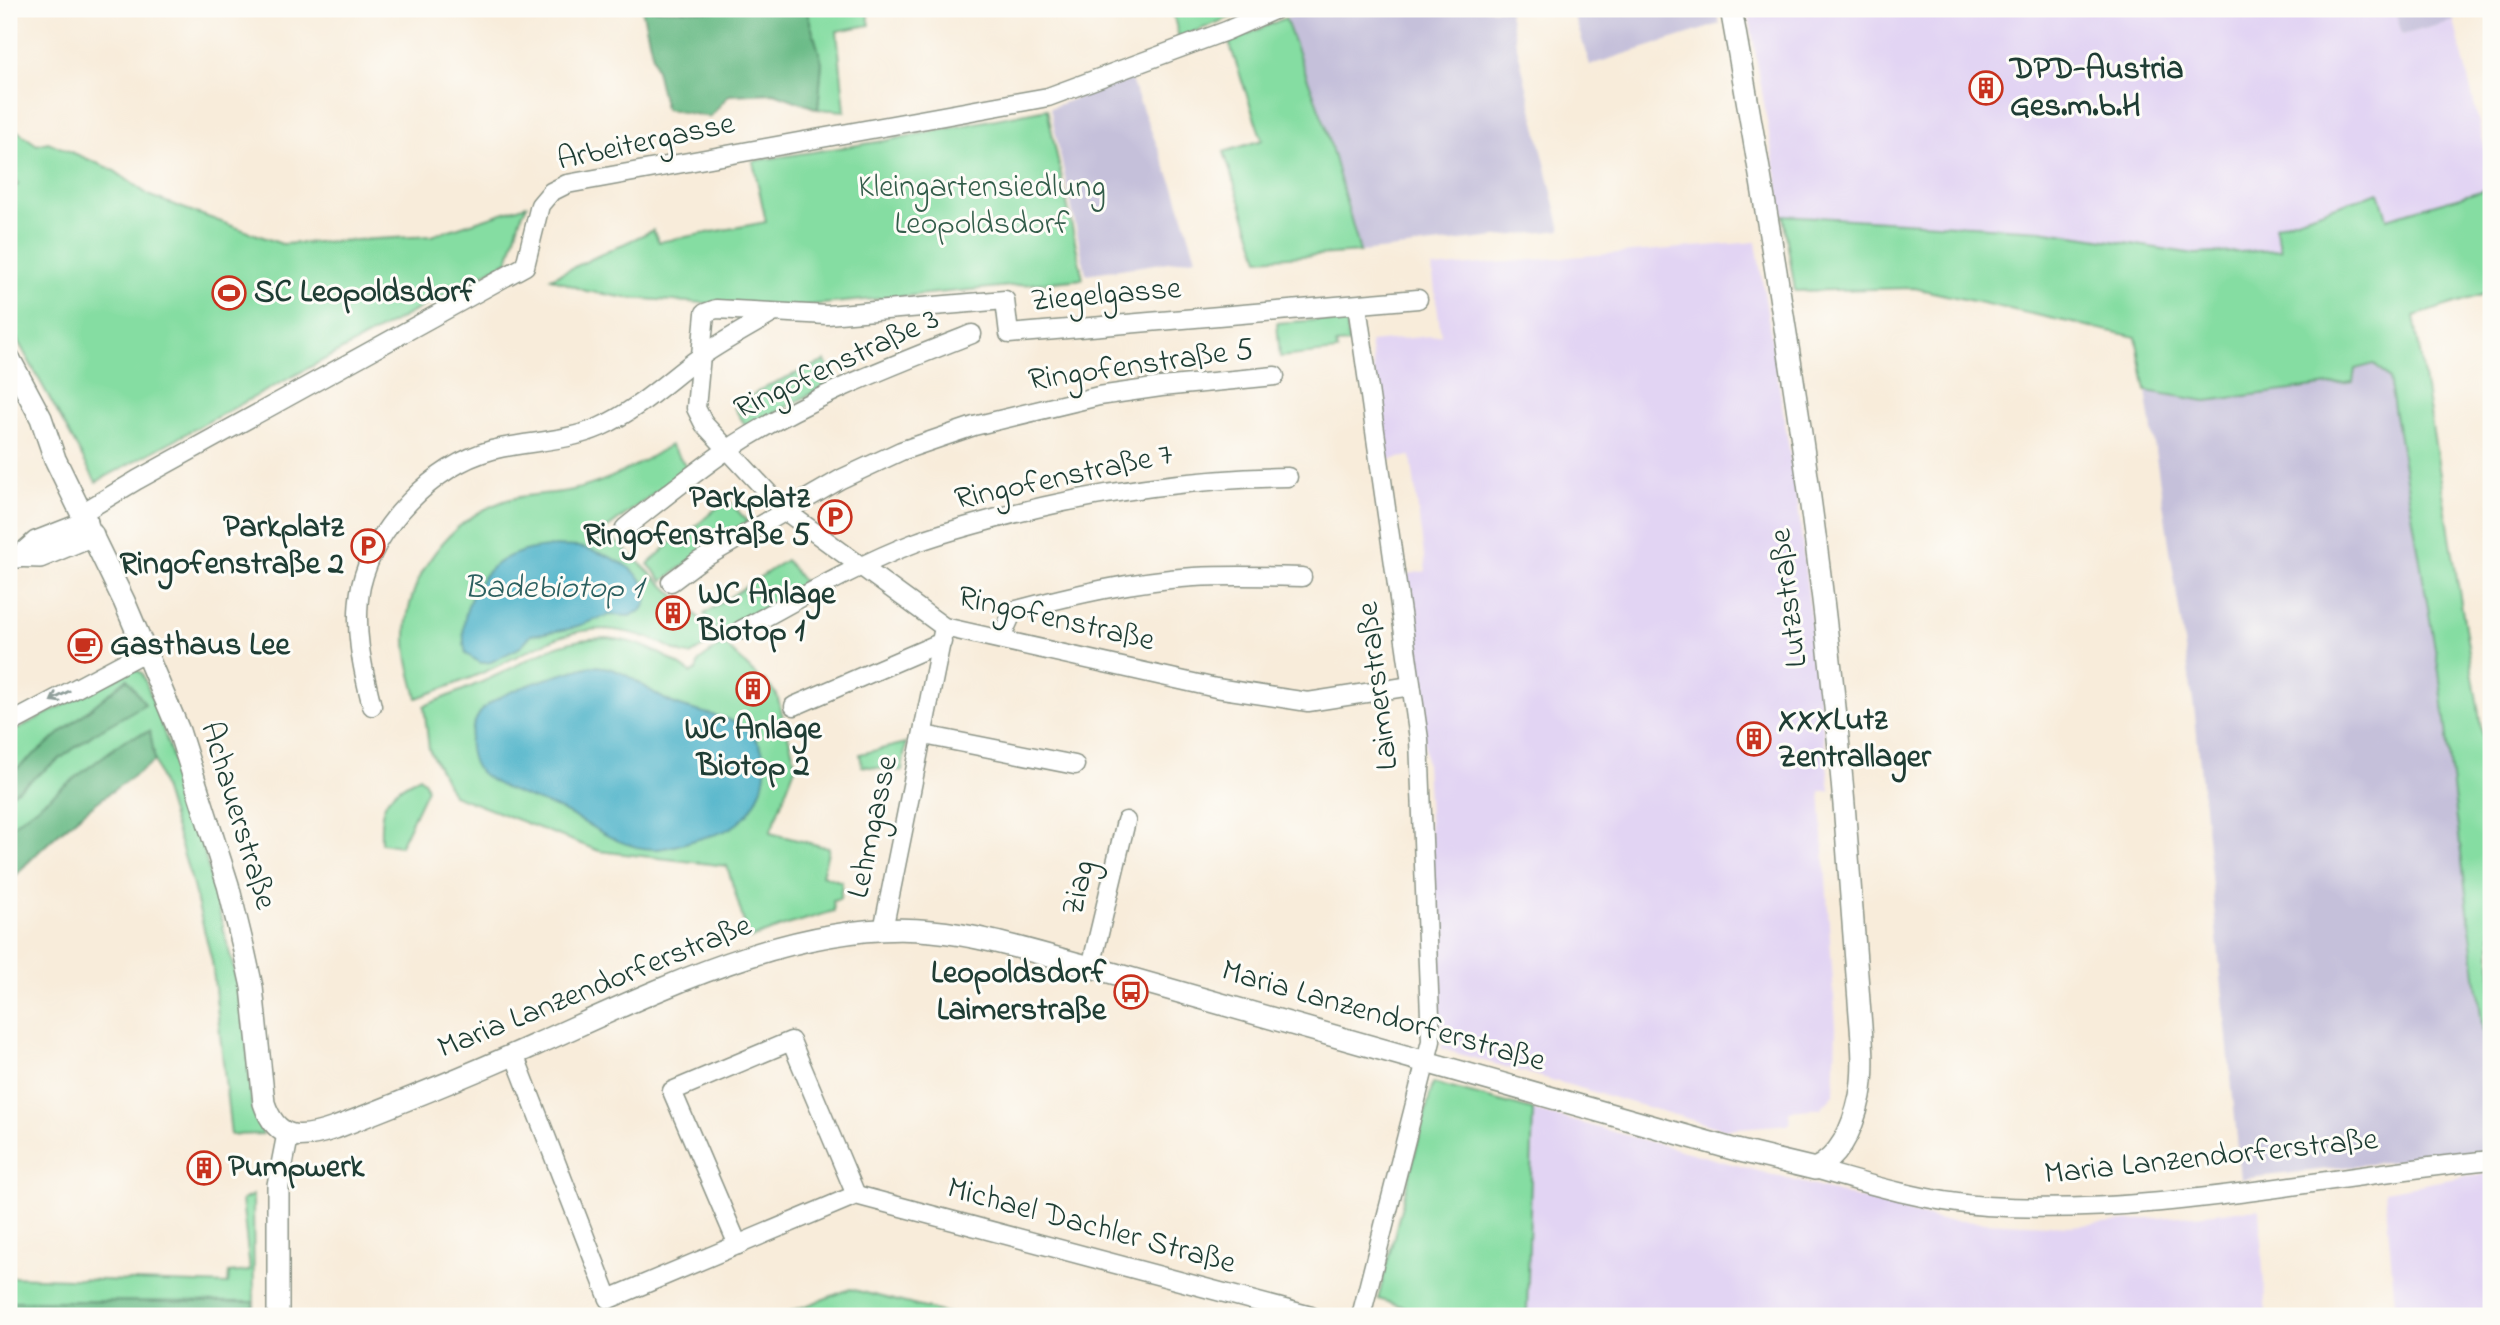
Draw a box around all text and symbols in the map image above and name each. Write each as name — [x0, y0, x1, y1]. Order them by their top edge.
place label: DPD-Austria Ges.m.b.H — [2008, 47, 2184, 131]
building icon: DPD-Austria Ges.m.b.H — [1967, 69, 2005, 107]
street label: Arbeitergasse — [553, 101, 740, 185]
park label: Kleingartensiedlung Leopoldsdorf — [858, 165, 1106, 249]
street label: Ziegelgasse — [1029, 266, 1184, 326]
place label: SC Leopoldsdorf — [254, 270, 476, 317]
sports icon: SC Leopoldsdorf — [210, 274, 248, 312]
street label: Ringofenstraße 3 — [727, 297, 947, 433]
street label: Ringofenstraße 5 — [1025, 327, 1257, 405]
street label: Ringofenstraße 7 — [951, 432, 1177, 524]
place label: Parkplatz Ringofenstraße 5 — [583, 476, 811, 561]
parking icon: Parkplatz Ringofenstraße 5 — [816, 498, 854, 536]
place label: Parkplatz Ringofenstraße 2 — [120, 505, 345, 590]
street label: Lutzstraße — [1758, 525, 1822, 670]
parking icon: Parkplatz Ringofenstraße 2 — [349, 527, 387, 565]
water label: Badebiotop 1 — [464, 565, 647, 613]
place label: WC Anlage Biotop 1 — [696, 572, 837, 656]
street label: Ringofenstraße — [953, 575, 1160, 666]
building icon: WC Anlage Biotop 1 — [654, 594, 692, 632]
street label: Laimerstraße — [1345, 598, 1413, 773]
place label: Gasthaus Lee — [110, 623, 292, 670]
cafe icon: Gasthaus Lee — [66, 627, 104, 665]
building icon: WC Anlage Biotop 2 — [734, 670, 772, 708]
one-way arrow — [50, 690, 71, 703]
place label: XXXLutz Zentrallager — [1778, 698, 1932, 783]
place label: WC Anlage Biotop 2 — [684, 707, 823, 791]
street label: Achauerstraße — [186, 716, 288, 916]
building icon: XXXLutz Zentrallager — [1735, 720, 1773, 758]
street label: Lehmgasse — [836, 751, 912, 903]
street label: Ziag — [1051, 856, 1109, 920]
street label: Maria Lanzendorferstraße — [431, 903, 760, 1073]
street label: Maria Lanzendorferstraße — [1215, 948, 1551, 1086]
place label: Leopoldsdorf Laimerstraße — [931, 951, 1108, 1035]
bus stop icon: Leopoldsdorf Laimerstraße — [1112, 973, 1150, 1011]
street label: Maria Lanzendorferstraße — [2042, 1117, 2381, 1199]
place label: Pumpwerk — [228, 1145, 365, 1192]
building icon: Pumpwerk — [185, 1149, 223, 1187]
street label: Michael Dachler Straße — [941, 1166, 1241, 1288]

